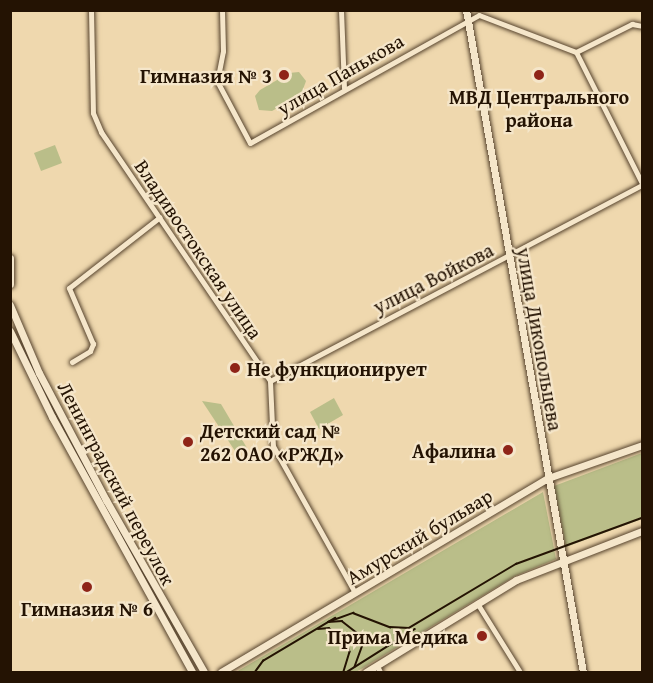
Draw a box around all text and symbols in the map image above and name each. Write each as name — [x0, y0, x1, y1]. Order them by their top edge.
street label: улица Панькова — [273, 28, 407, 120]
place label: Гимназия № 3 — [140, 63, 272, 87]
marker: Гимназия № 3 — [277, 68, 291, 82]
marker: МВД Центрального района — [532, 68, 546, 82]
place label: МВД Центрального района — [449, 84, 629, 131]
street label: Владивостокская улица — [130, 155, 268, 343]
street label: улица Войкова — [369, 237, 497, 319]
street label: улица Дикопольцева — [512, 245, 568, 433]
place label: Не функционирует — [247, 356, 427, 380]
marker: Не функционирует — [228, 361, 242, 375]
street label: Ленинградский переулок — [53, 377, 181, 589]
place label: Детский сад № 262 ОАО «РЖД» — [200, 418, 344, 465]
marker: Детский сад № 262 ОАО «РЖД» — [181, 435, 195, 449]
place label: Афалина — [412, 438, 496, 462]
marker: Афалина — [501, 443, 515, 457]
street label: Амурский бульвар — [342, 483, 496, 589]
marker: Гимназия № 6 — [80, 580, 94, 594]
place label: Гимназия № 6 — [21, 596, 153, 620]
place label: Прима Медика — [328, 624, 468, 648]
marker: Прима Медика — [473, 627, 491, 645]

